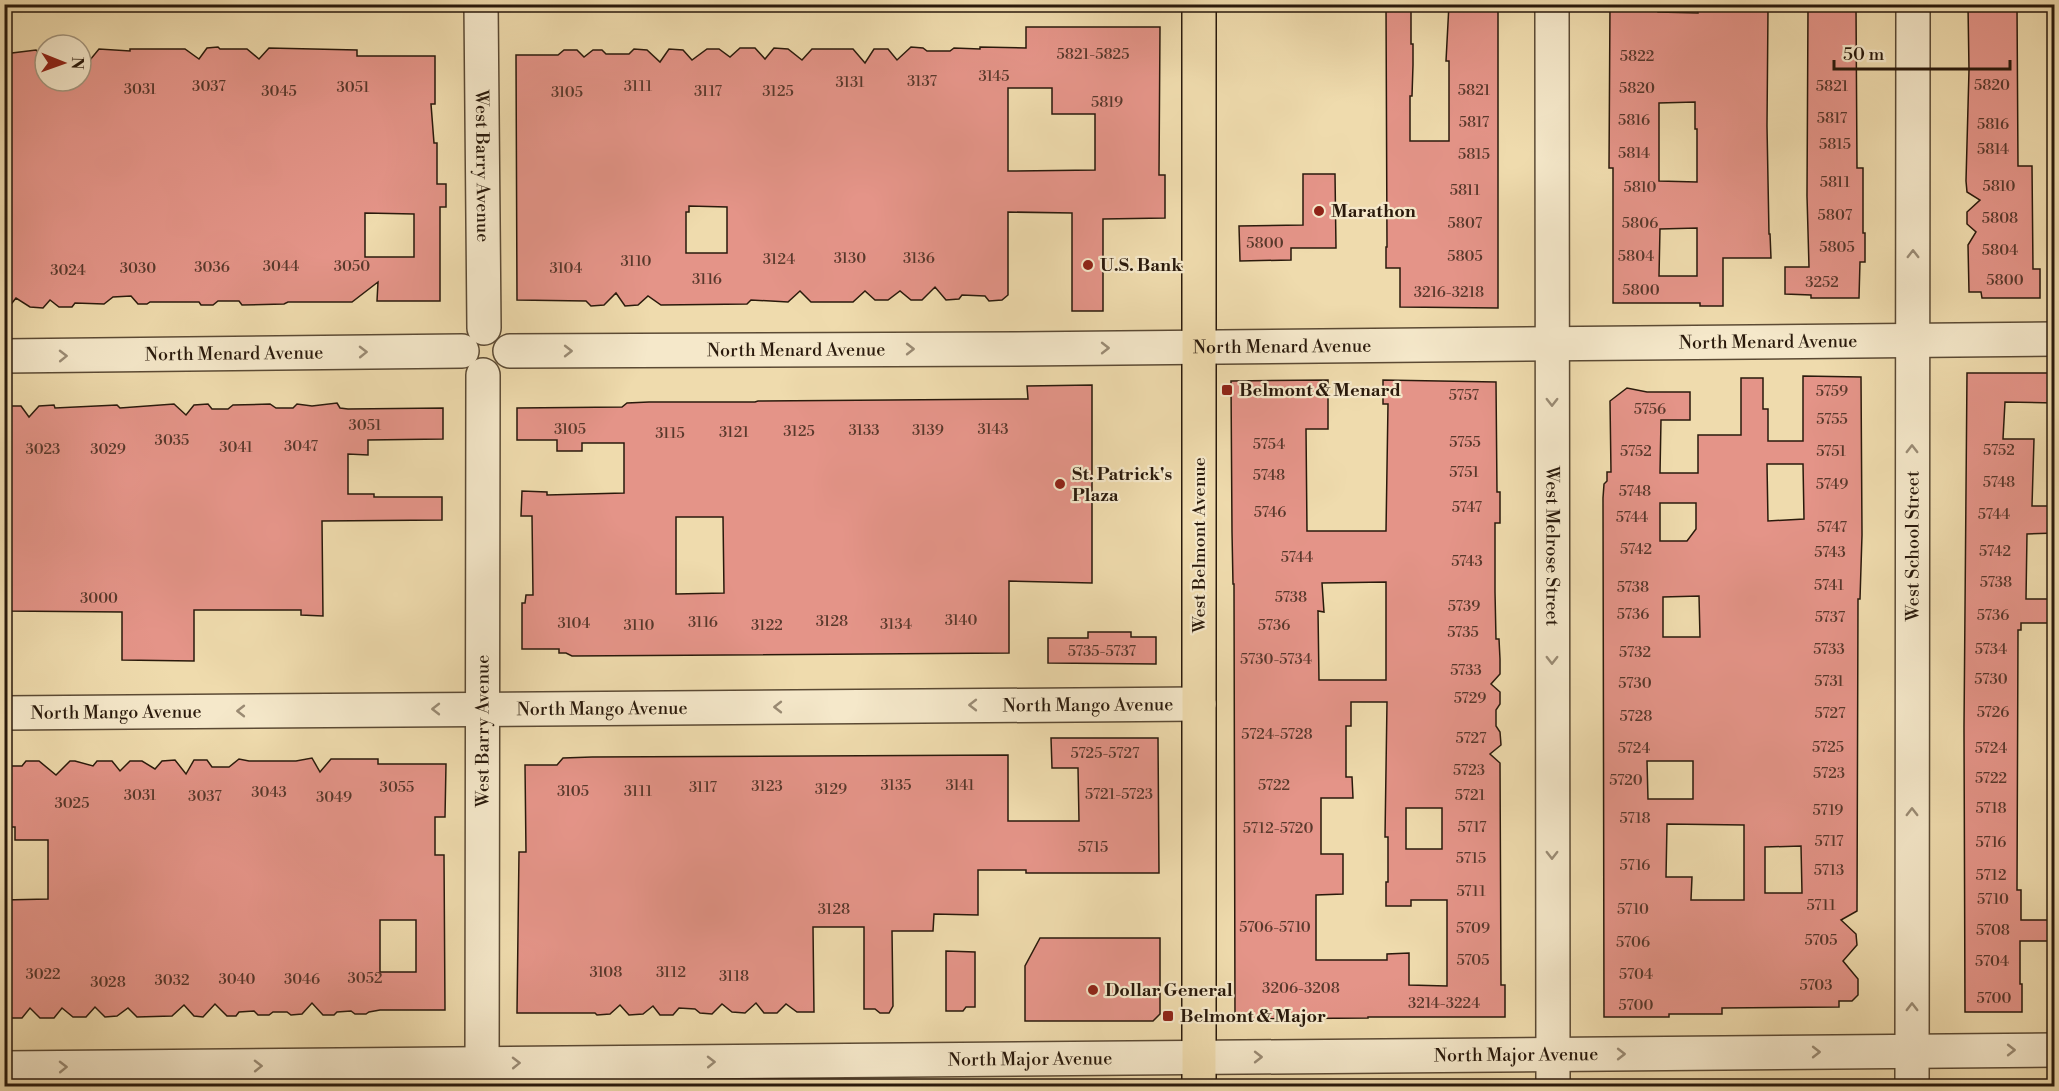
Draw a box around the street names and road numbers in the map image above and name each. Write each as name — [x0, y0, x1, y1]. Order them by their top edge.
street label: West Barry Avenue — [470, 89, 495, 242]
street label: North Menard Avenue — [1679, 329, 1857, 354]
street label: North Menard Avenue — [1193, 334, 1371, 359]
street label: North Menard Avenue — [707, 338, 885, 362]
street label: North Menard Avenue — [145, 341, 323, 366]
street label: West Belmont Avenue — [1188, 457, 1211, 634]
street label: West Melrose Street — [1541, 465, 1564, 627]
street label: West School Street — [1901, 470, 1924, 622]
street label: West Barry Avenue — [471, 655, 494, 808]
street label: North Mango Avenue — [1002, 693, 1174, 717]
street label: North Mango Avenue — [516, 696, 688, 721]
street label: North Mango Avenue — [30, 700, 202, 724]
street label: North Major Avenue — [1434, 1043, 1598, 1067]
street label: North Major Avenue — [948, 1047, 1112, 1071]

